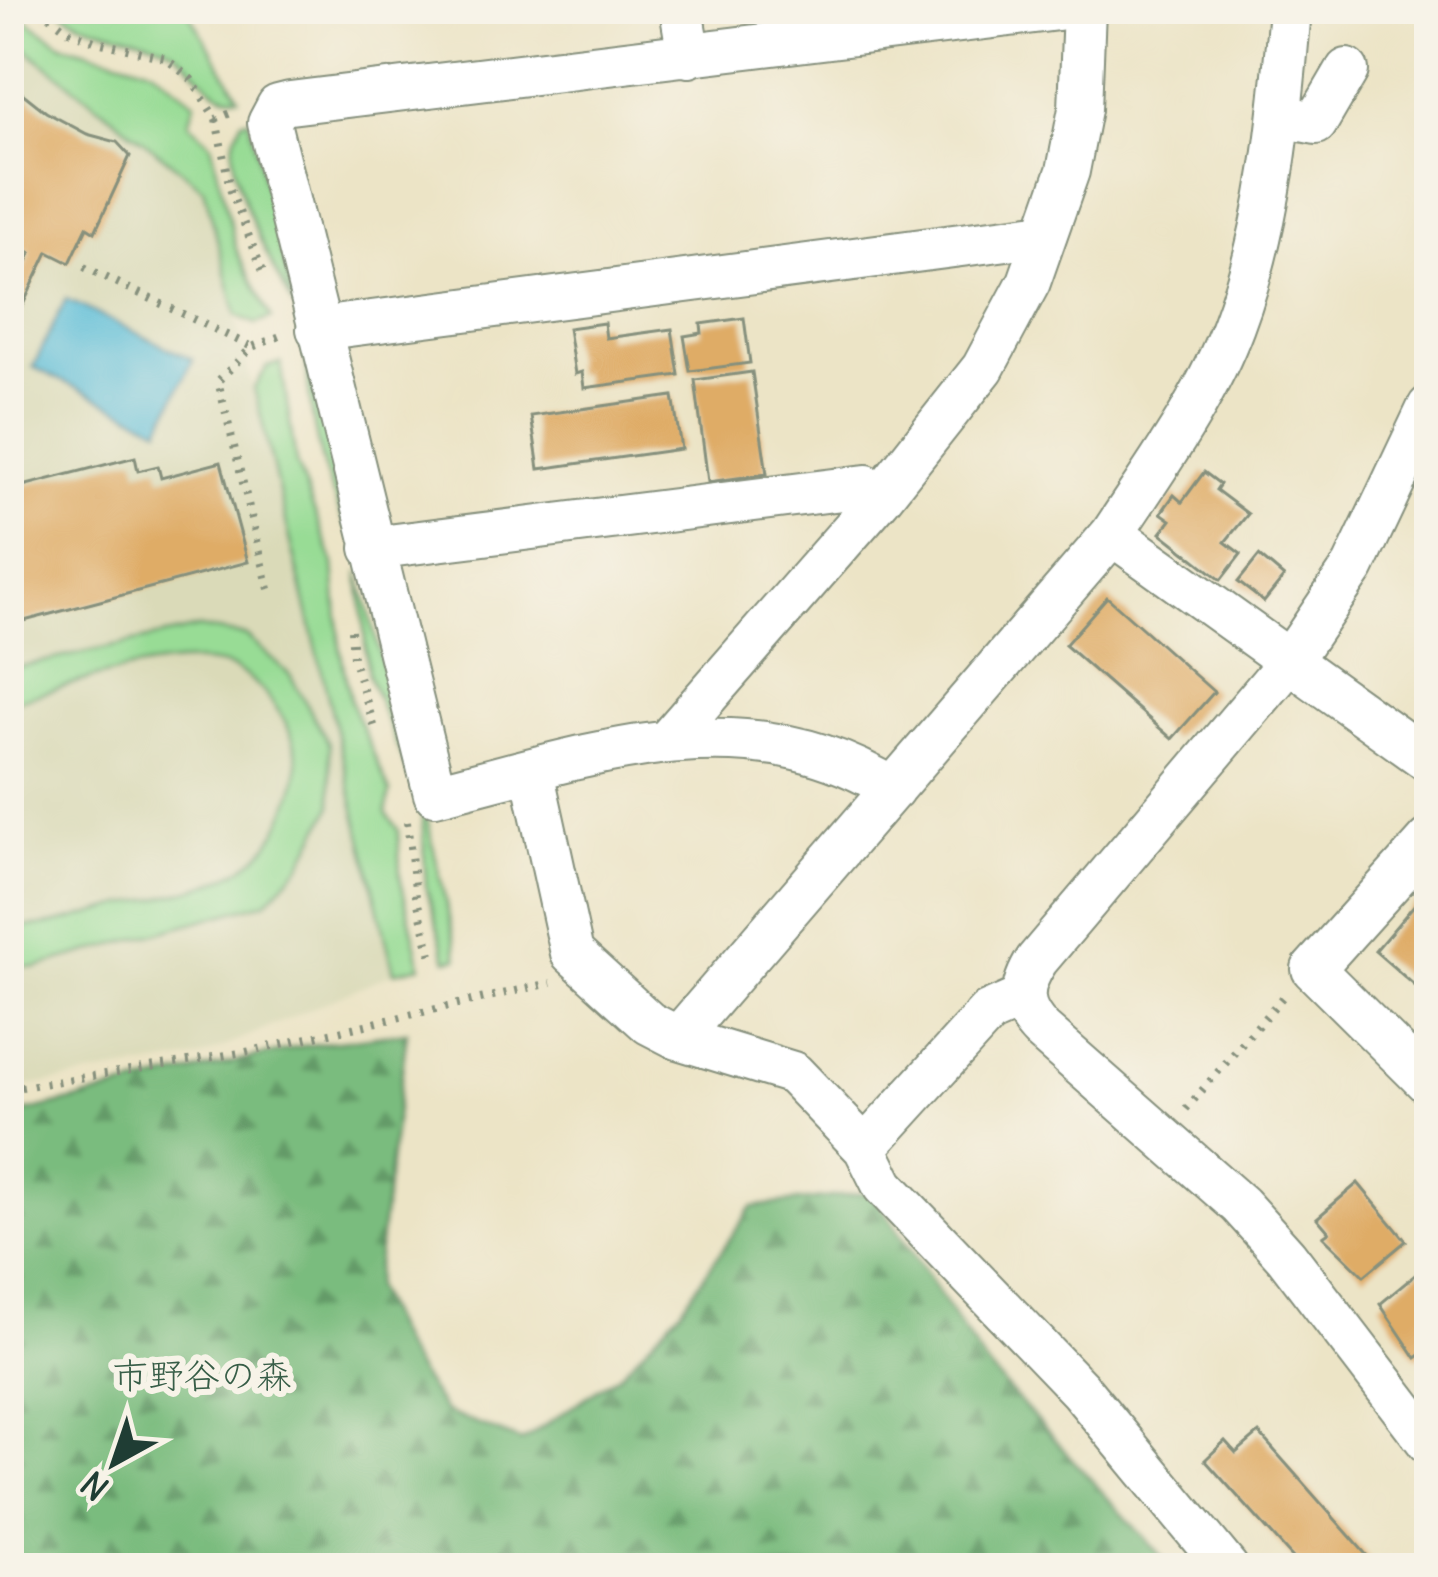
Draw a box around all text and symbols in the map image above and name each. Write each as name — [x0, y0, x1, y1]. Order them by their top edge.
park label: 市野谷の森 — [112, 1353, 292, 1398]
north arrow — [54, 1403, 174, 1523]
text: N — [72, 1463, 117, 1509]

